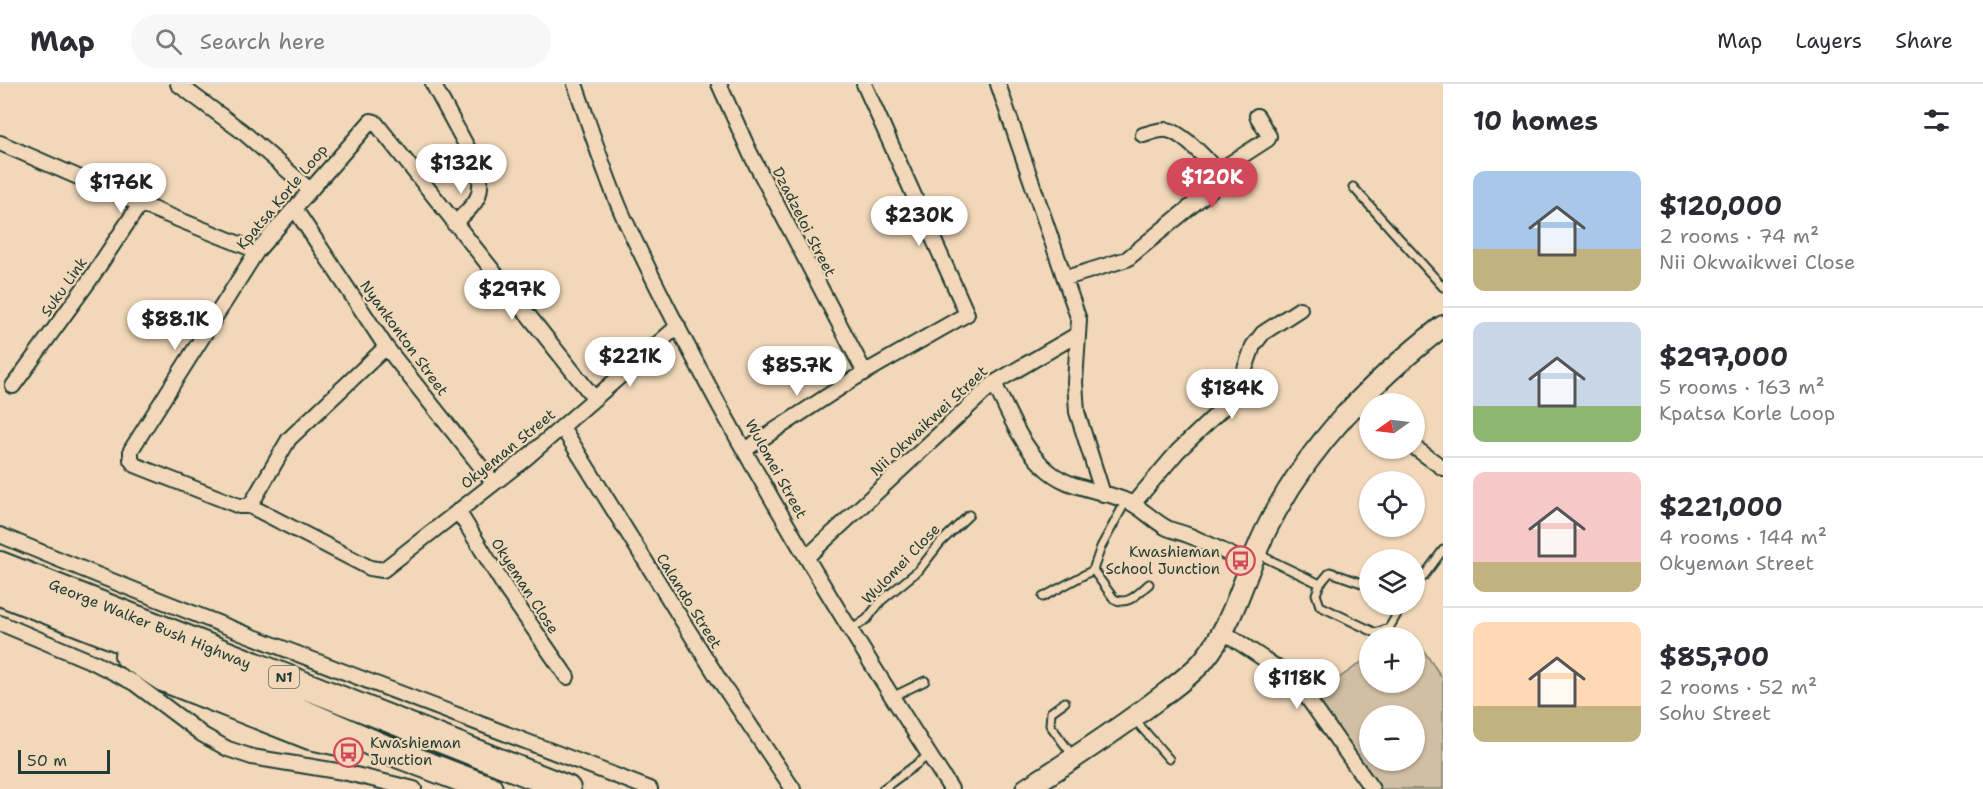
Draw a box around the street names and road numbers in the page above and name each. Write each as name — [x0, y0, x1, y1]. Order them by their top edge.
street label: Kpatsa Korle Loop — [232, 140, 332, 254]
street label: Dzadzeloi Street — [768, 164, 840, 280]
street label: Suku Link — [36, 253, 92, 321]
street label: Nyankonton Street — [355, 276, 453, 400]
street label: Nii Okwaikwei Street — [866, 361, 992, 481]
street label: Okyeman Street — [456, 405, 560, 493]
street label: Wulomei Street — [740, 416, 812, 522]
street label: Wulomei Close — [857, 519, 945, 609]
street label: Okyeman Close — [487, 534, 563, 638]
street label: Calando Street — [652, 550, 726, 652]
street label: George Walker Bush Highway — [46, 574, 254, 674]
road number: N1 — [269, 666, 299, 688]

